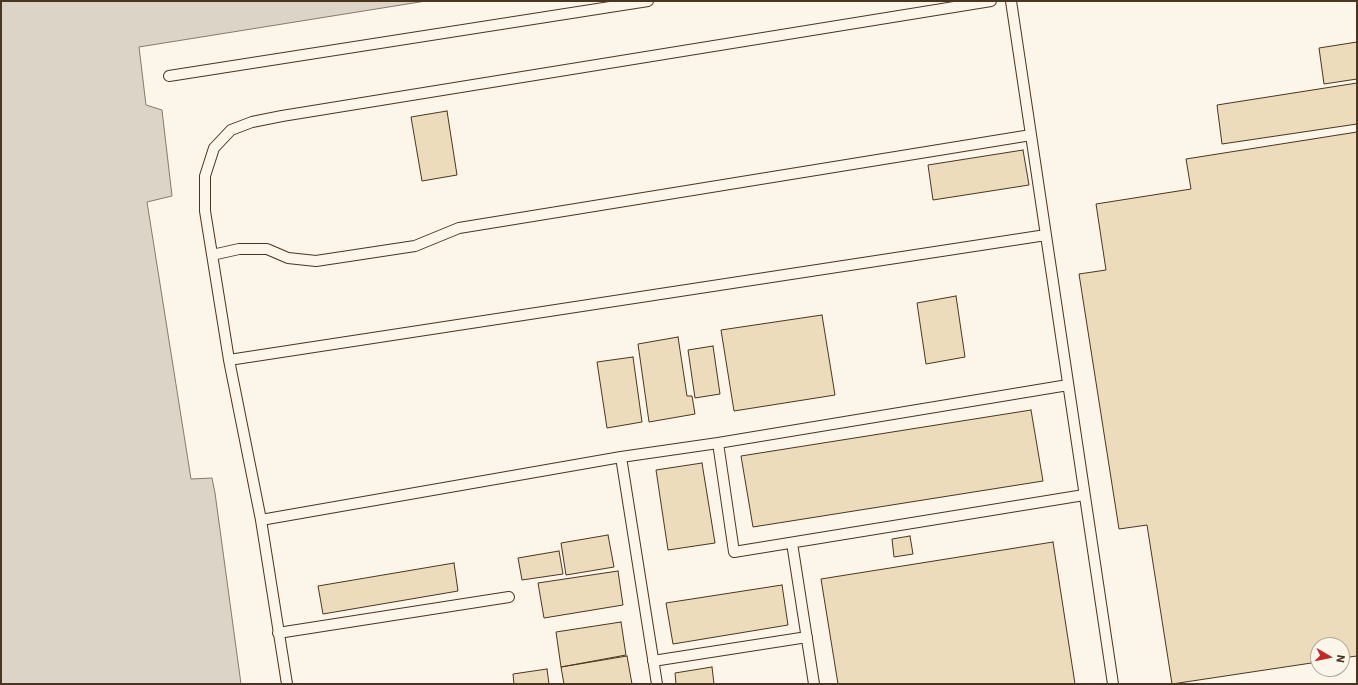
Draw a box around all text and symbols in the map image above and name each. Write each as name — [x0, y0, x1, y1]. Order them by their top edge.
north arrow — [1310, 637, 1350, 677]
text: N — [1333, 654, 1348, 664]

